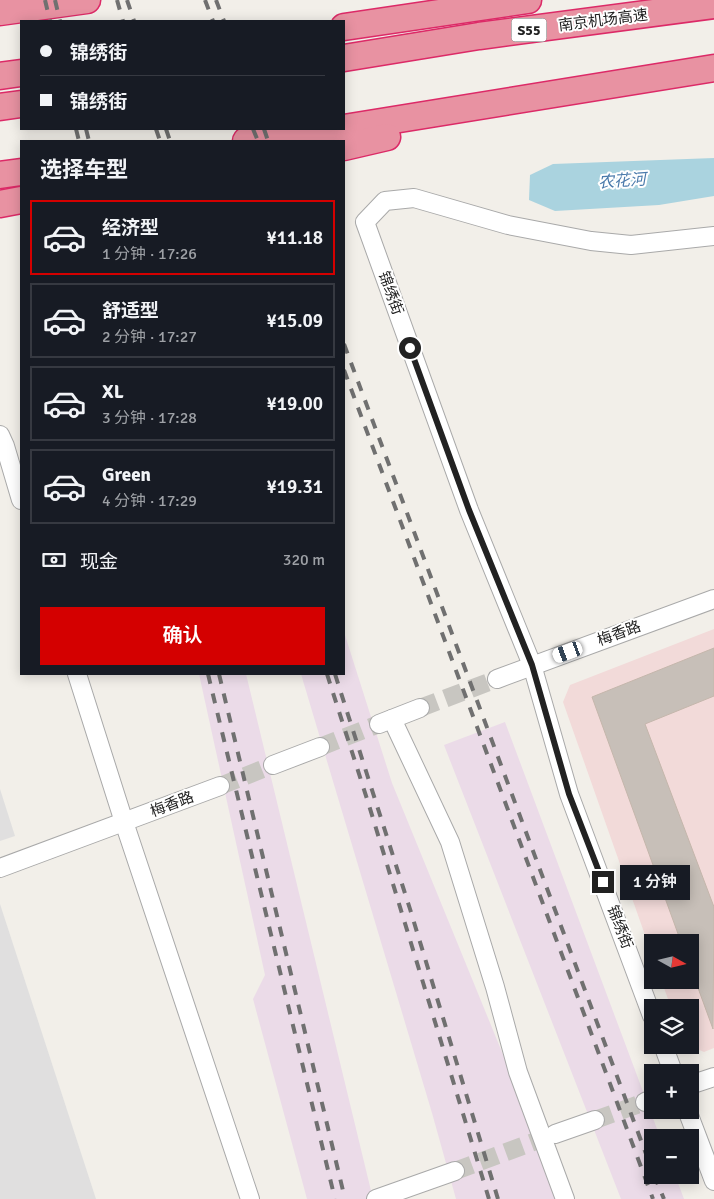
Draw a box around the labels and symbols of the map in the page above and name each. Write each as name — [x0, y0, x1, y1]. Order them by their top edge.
street label: 南京机场高速 — [557, 6, 649, 34]
road number: S55 — [512, 18, 546, 42]
water label: 农花河 — [597, 169, 650, 193]
street label: 锦绣街 — [375, 269, 407, 317]
route start — [399, 337, 421, 359]
street label: 梅香路 — [595, 617, 643, 649]
car — [551, 640, 584, 664]
street label: 梅香路 — [148, 788, 196, 820]
callout: 1 分钟 — [620, 864, 690, 900]
route end — [592, 871, 614, 893]
street label: 锦绣街 — [604, 903, 636, 951]
north arrow — [644, 934, 699, 989]

